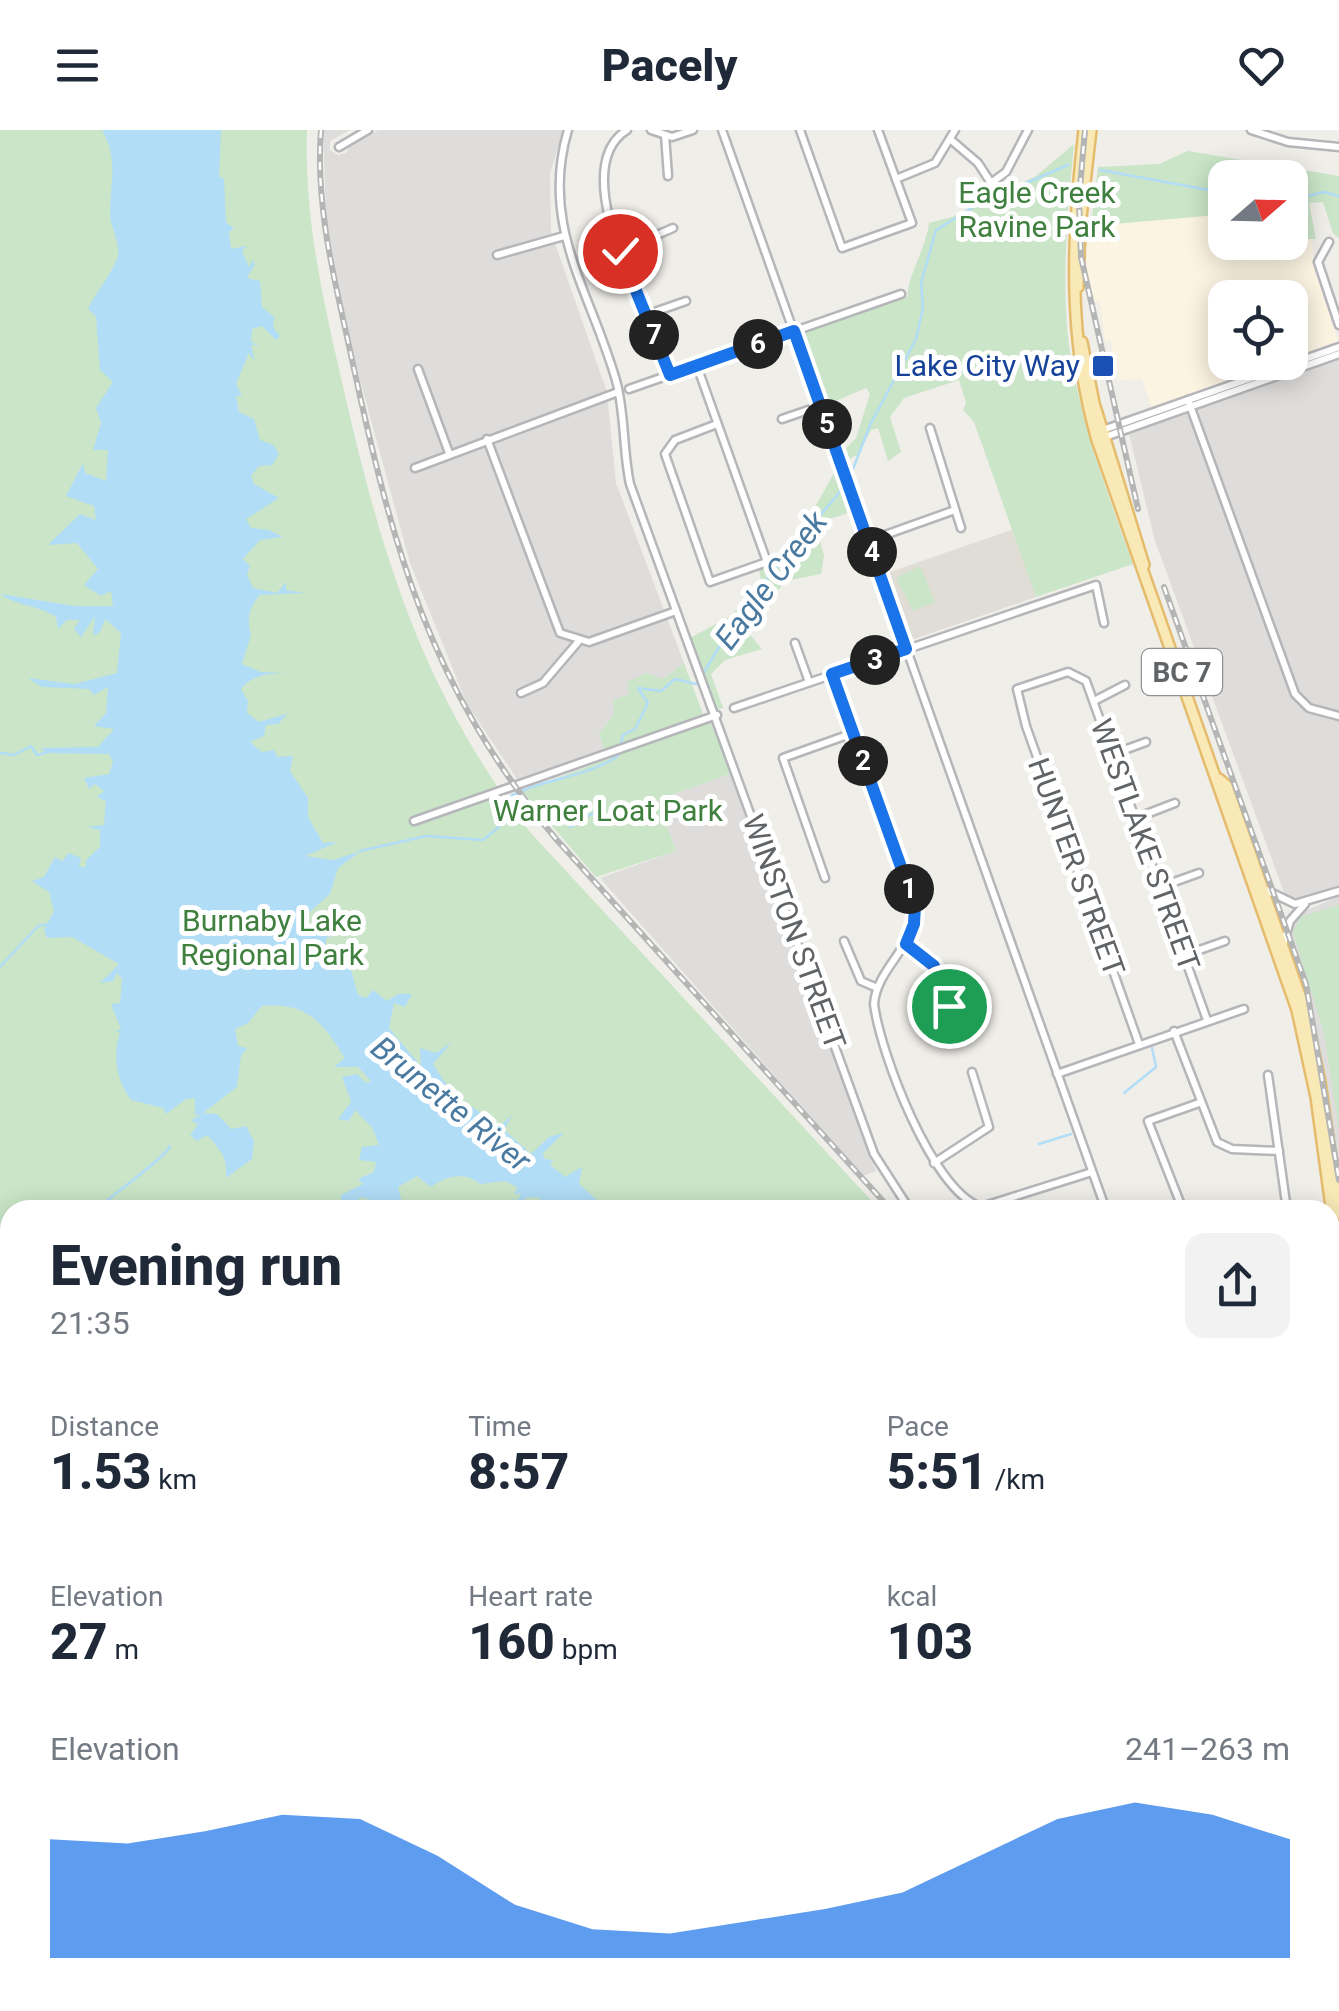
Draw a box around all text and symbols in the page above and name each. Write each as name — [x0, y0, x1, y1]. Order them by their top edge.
icon: menu — [50, 38, 105, 93]
icon: heart — [1234, 38, 1289, 93]
text: Pacely — [602, 39, 737, 92]
north arrow — [1208, 160, 1308, 260]
map controls — [1208, 160, 1308, 380]
park label: Eagle Creek Ravine Park — [958, 175, 1116, 244]
pin — [578, 209, 663, 294]
icon: check — [593, 224, 648, 279]
button: locate — [1208, 280, 1308, 380]
pin: 7 — [629, 310, 679, 360]
text: 7 — [646, 318, 662, 351]
pin: 6 — [733, 319, 783, 369]
text: 6 — [750, 327, 766, 360]
place label: Lake City Way — [895, 348, 1080, 383]
marker: Lake City Way — [1090, 353, 1116, 379]
pin: 5 — [802, 399, 852, 449]
text: 5 — [819, 407, 835, 440]
water label: Eagle Creek — [707, 503, 836, 656]
pin: 4 — [847, 527, 897, 577]
text: 4 — [864, 535, 880, 568]
pin: 3 — [850, 635, 900, 685]
text: 3 — [867, 643, 883, 676]
road number: BC 7 — [1142, 649, 1222, 695]
street label: WESTLAKE STREET — [1084, 714, 1207, 976]
pin: 2 — [838, 736, 888, 786]
text: 2 — [855, 744, 871, 777]
street label: HUNTER STREET — [1021, 753, 1132, 981]
park label: Warner Loat Park — [493, 793, 724, 828]
street label: WINSTON STREET — [736, 810, 853, 1054]
pin: 1 — [884, 864, 934, 914]
text: 1 — [901, 872, 917, 905]
park label: Burnaby Lake Regional Park — [180, 903, 365, 972]
pin — [907, 964, 992, 1049]
icon: arrive — [922, 979, 977, 1034]
water label: Brunette River — [364, 1028, 539, 1181]
button: share — [1185, 1233, 1290, 1338]
text: Evening run — [50, 1234, 342, 1298]
text: 21:35 — [50, 1304, 130, 1342]
text: Distance — [50, 1410, 159, 1443]
text: Time — [468, 1410, 531, 1443]
text: Pace — [887, 1410, 949, 1443]
text: 1.53 — [50, 1443, 151, 1501]
text: 8:57 — [468, 1443, 569, 1501]
text: 5:51 — [887, 1443, 988, 1501]
text: km — [151, 1463, 197, 1496]
text: /km — [988, 1463, 1045, 1496]
text: Elevation — [50, 1580, 163, 1613]
text: Heart rate — [468, 1580, 593, 1613]
text: kcal — [887, 1580, 937, 1613]
text: 27 — [50, 1613, 108, 1671]
text: 160 — [468, 1613, 555, 1671]
text: 103 — [887, 1613, 973, 1671]
text: m — [108, 1633, 139, 1666]
text: bpm — [555, 1633, 618, 1666]
text: Elevation — [50, 1730, 180, 1768]
text: 241–263 m — [1125, 1730, 1290, 1768]

